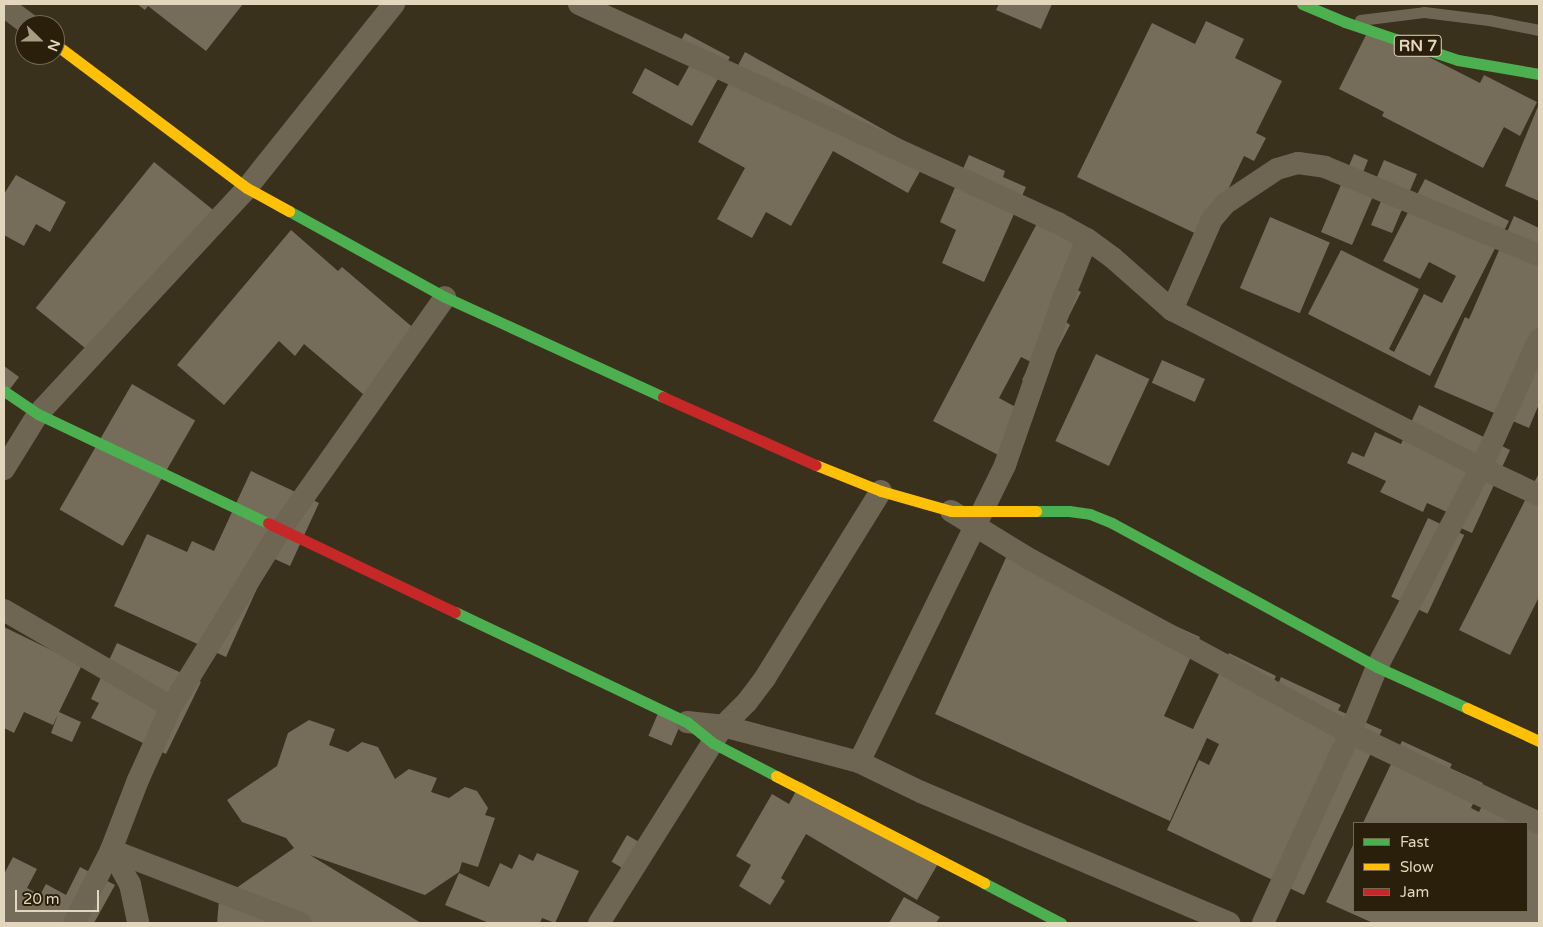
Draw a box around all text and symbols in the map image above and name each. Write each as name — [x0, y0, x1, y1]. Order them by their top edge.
north arrow — [15, 15, 65, 65]
road number: RN 7 — [1393, 32, 1443, 59]
text: N — [43, 37, 63, 54]
legend — [1353, 822, 1528, 912]
text: Fast — [1400, 833, 1429, 851]
text: Slow — [1400, 858, 1434, 876]
scale bar — [18, 880, 101, 912]
text: Jam — [1400, 883, 1429, 901]
text: 20 m — [23, 890, 60, 908]

